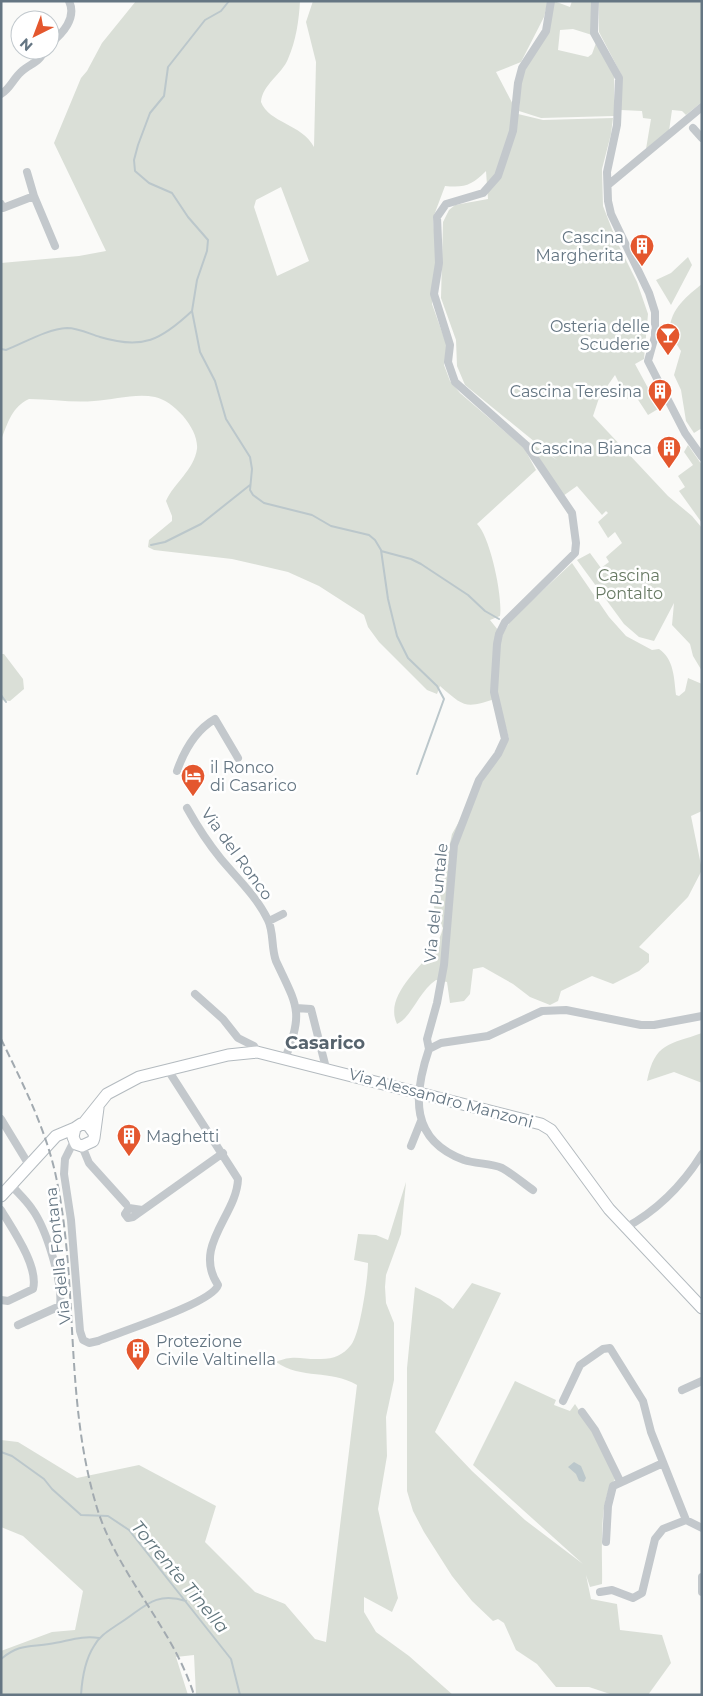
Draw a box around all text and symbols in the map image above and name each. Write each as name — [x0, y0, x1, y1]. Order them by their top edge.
north arrow — [10, 10, 60, 60]
text: N — [16, 34, 37, 55]
place label: Cascina Margherita — [536, 228, 624, 265]
building icon: Cascina Margherita — [629, 233, 655, 267]
place label: Osteria delle Scuderie — [550, 317, 650, 354]
bar icon: Osteria delle Scuderie — [655, 322, 681, 356]
building icon: Cascina Teresina — [647, 378, 673, 412]
place label: Cascina Teresina — [510, 382, 642, 401]
building icon: Cascina Bianca — [656, 435, 682, 469]
place label: Cascina Bianca — [531, 439, 652, 458]
park label: Cascina Pontalto — [595, 566, 663, 603]
place label: il Ronco di Casarico — [210, 758, 297, 795]
hotel icon: il Ronco di Casarico — [180, 763, 206, 797]
street label: Via del Ronco — [197, 804, 277, 904]
street label: Via del Puntale — [420, 842, 452, 964]
district label: Casarico — [285, 1032, 365, 1054]
street label: Via Alessandro Manzoni — [347, 1064, 535, 1132]
building icon: Maghetti — [116, 1123, 142, 1157]
place label: Maghetti — [146, 1127, 219, 1146]
street label: Via della Fontana — [41, 1186, 75, 1326]
place label: Protezione Civile Valtinella — [156, 1332, 276, 1369]
building icon: Protezione Civile Valtinella — [125, 1337, 151, 1371]
water label: Torrente Tinella — [126, 1516, 234, 1638]

